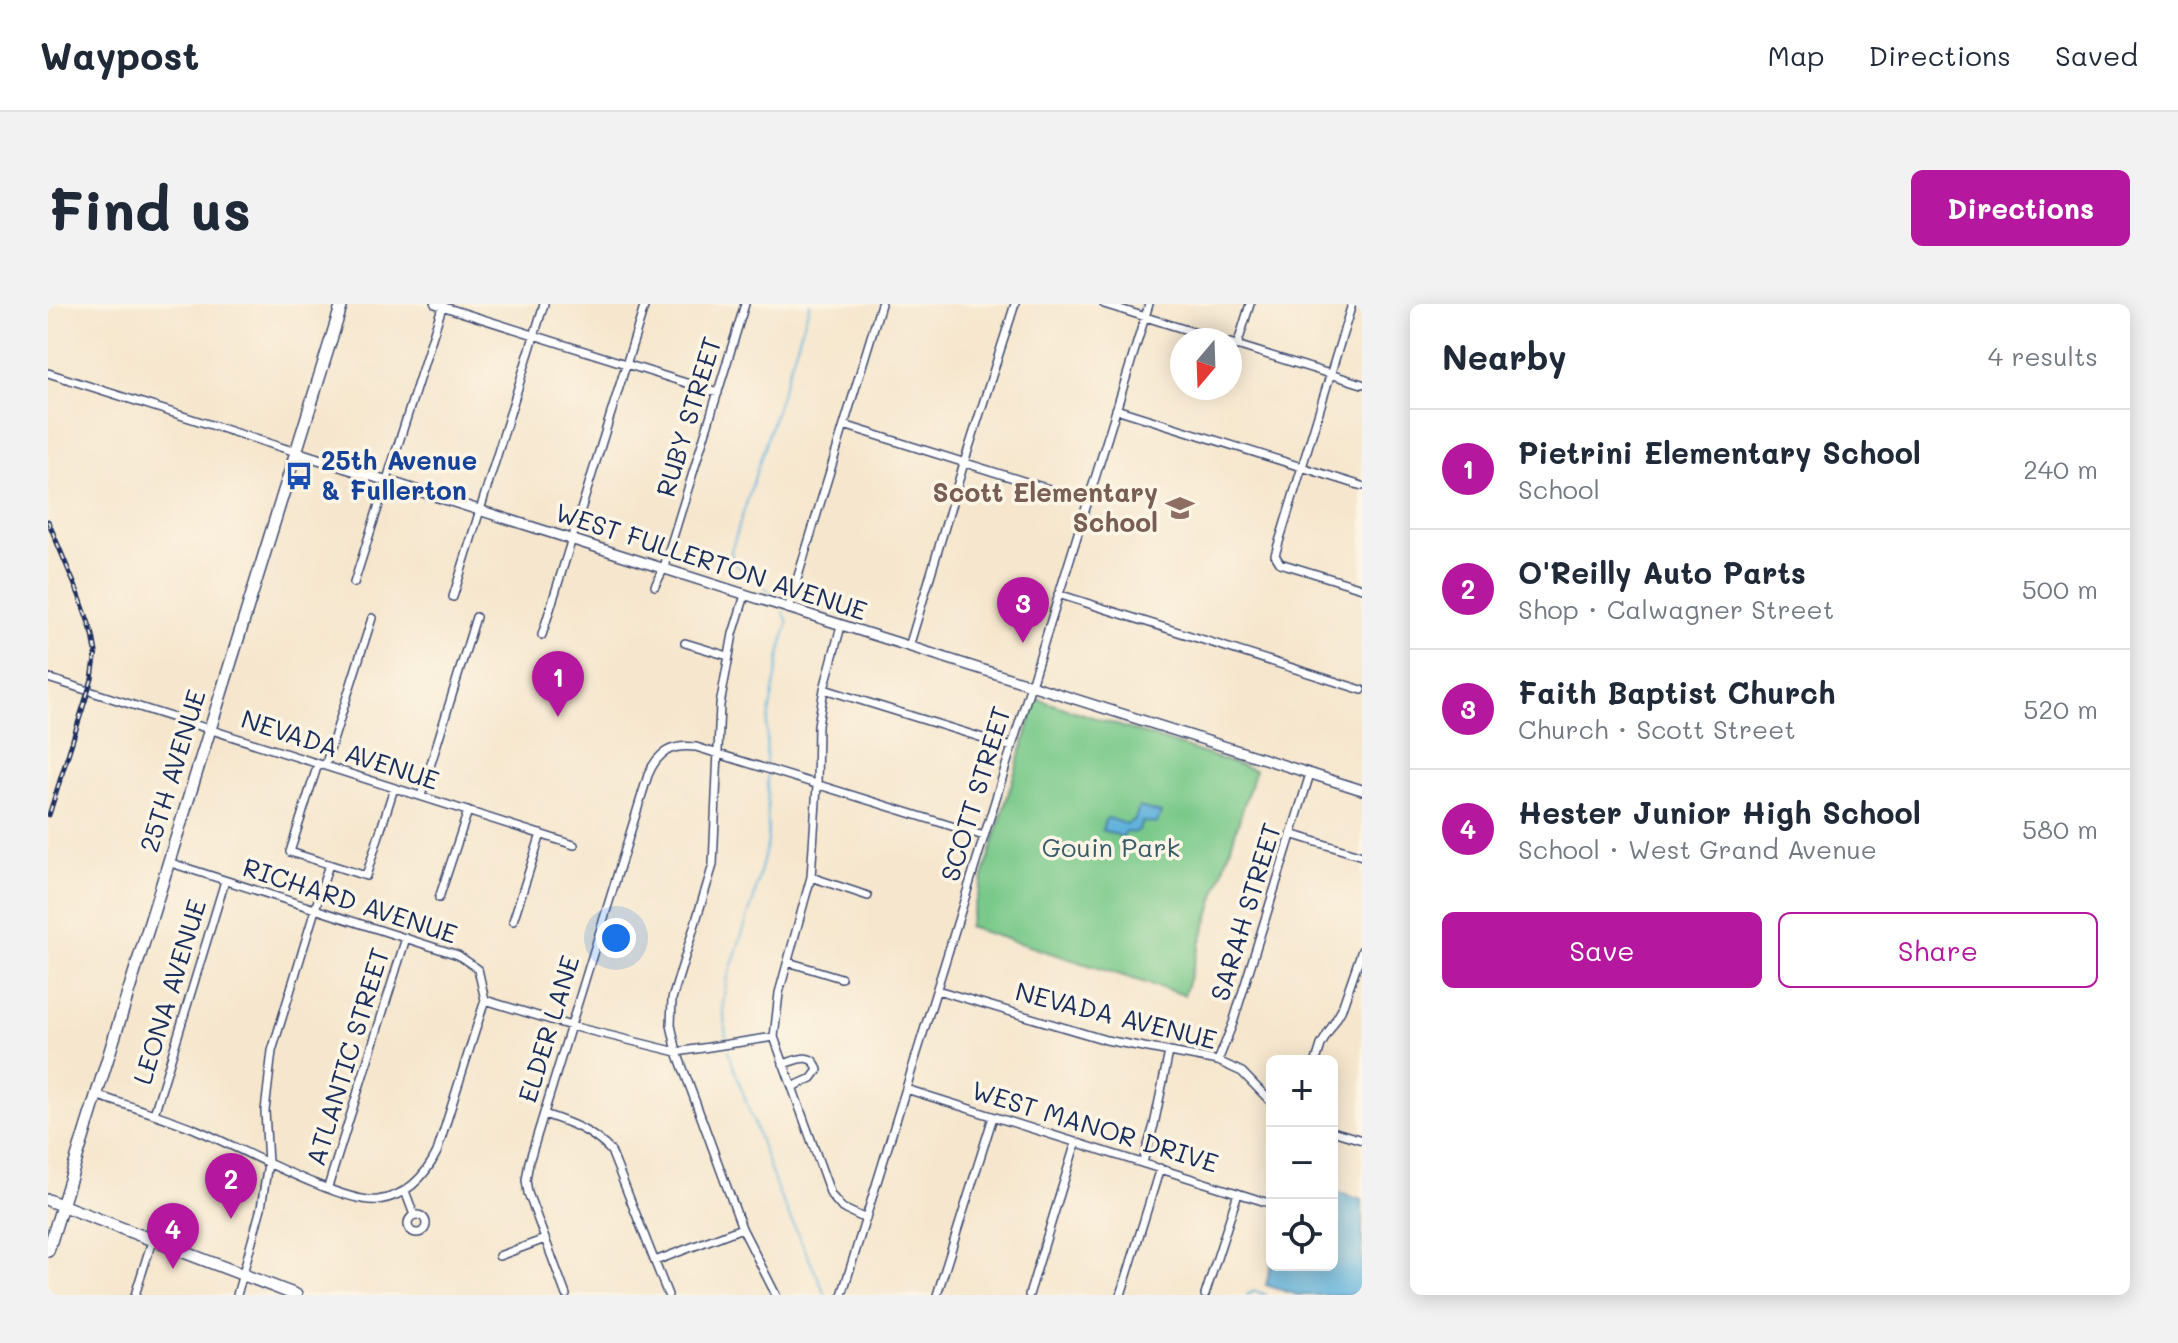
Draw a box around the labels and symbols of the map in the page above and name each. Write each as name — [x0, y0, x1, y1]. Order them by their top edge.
north arrow — [1170, 328, 1242, 400]
street label: RUBY STREET — [648, 333, 729, 501]
place label: 25th Avenue & Fullerton — [321, 443, 477, 507]
bus stop icon: 25th Avenue & Fullerton — [284, 461, 314, 491]
place label: Scott Elementary School — [933, 475, 1158, 539]
school or university icon: Scott Elementary School — [1165, 493, 1195, 523]
street label: WEST FULLERTON AVENUE — [551, 495, 871, 628]
pin: 3 — [997, 577, 1049, 643]
pin: 1 — [532, 651, 584, 717]
street label: 25TH AVENUE — [131, 685, 213, 856]
street label: NEVADA AVENUE — [237, 701, 444, 797]
street label: SCOTT STREET — [932, 702, 1018, 885]
street label: SARAH STREET — [1202, 819, 1288, 1005]
park label: Gouin Park — [1042, 830, 1180, 864]
street label: RICHARD AVENUE — [239, 849, 462, 951]
street label: LEONA AVENUE — [125, 895, 213, 1088]
your location — [596, 918, 636, 958]
street label: ATLANTIC STREET — [298, 944, 396, 1170]
street label: ELDER LANE — [510, 951, 587, 1106]
street label: NEVADA AVENUE — [1012, 974, 1220, 1056]
street label: WEST MANOR DRIVE — [968, 1072, 1223, 1180]
pin: 2 — [205, 1153, 257, 1219]
pin: 4 — [147, 1203, 199, 1269]

